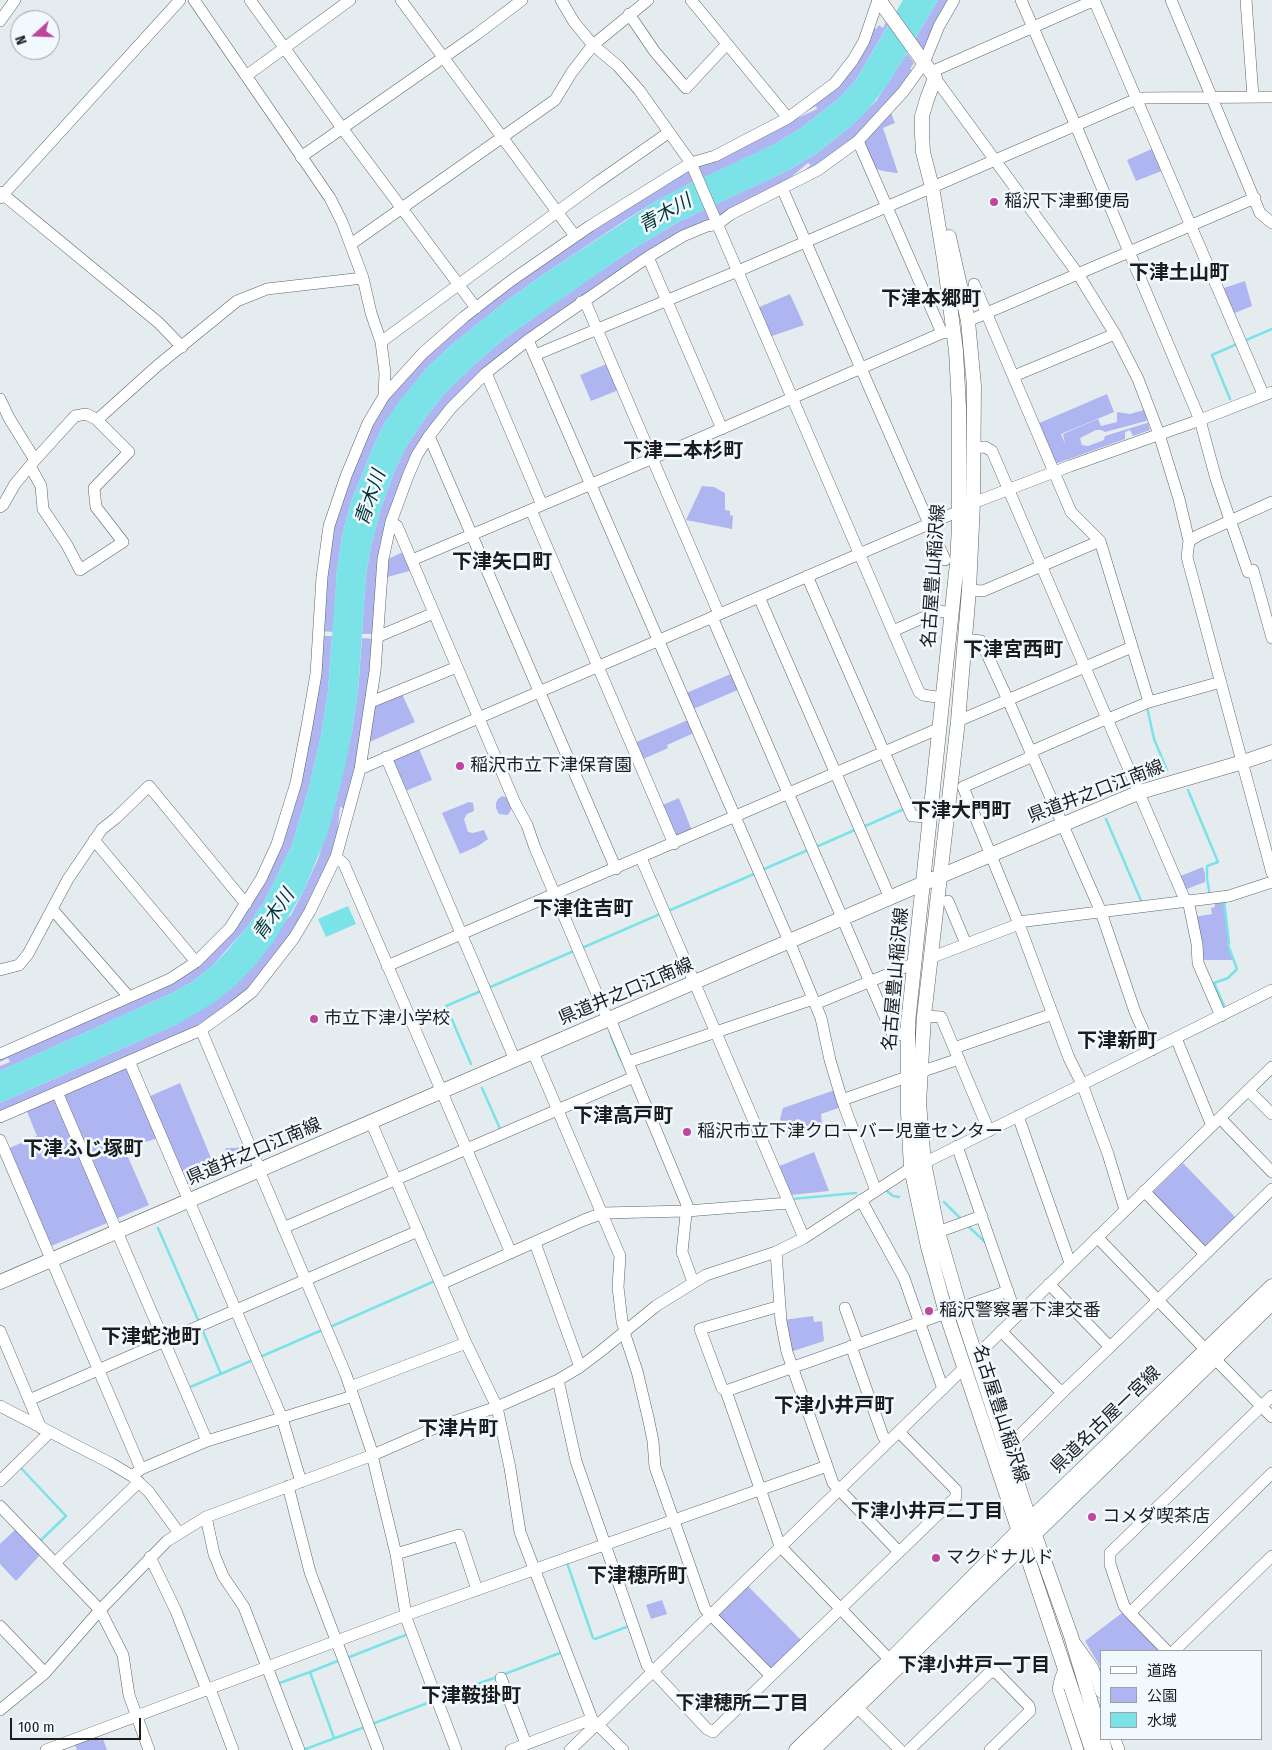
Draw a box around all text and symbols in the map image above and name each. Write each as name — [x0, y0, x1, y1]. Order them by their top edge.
north arrow — [10, 10, 60, 60]
text: N — [12, 33, 31, 47]
water label: 青木川 — [635, 190, 695, 238]
place label: 稲沢下津郵便局 — [1004, 191, 1130, 213]
marker: 稲沢下津郵便局 — [988, 196, 1000, 208]
district label: 下津土山町 — [1129, 261, 1229, 285]
district label: 下津本郷町 — [881, 287, 981, 311]
district label: 下津二本杉町 — [623, 439, 743, 463]
water label: 青木川 — [351, 467, 391, 529]
street label: 名古屋豊山稲沢線 — [918, 503, 950, 649]
district label: 下津矢口町 — [452, 550, 552, 574]
district label: 下津宮西町 — [963, 638, 1063, 662]
place label: 稲沢市立下津保育園 — [470, 755, 632, 777]
street label: 県道井之口江南線 — [1025, 756, 1167, 828]
marker: 稲沢市立下津保育園 — [454, 760, 466, 772]
district label: 下津大門町 — [911, 799, 1011, 823]
water label: 青木川 — [248, 885, 300, 945]
district label: 下津住吉町 — [533, 897, 633, 921]
street label: 名古屋豊山稲沢線 — [879, 906, 913, 1052]
street label: 県道井之口江南線 — [556, 954, 696, 1030]
place label: 市立下津小学校 — [324, 1008, 450, 1030]
marker: 市立下津小学校 — [308, 1013, 320, 1025]
district label: 下津新町 — [1077, 1029, 1157, 1053]
district label: 下津高戸町 — [573, 1104, 673, 1128]
street label: 県道井之口江南線 — [184, 1114, 324, 1190]
place label: 稲沢市立下津クローバー児童センター — [697, 1121, 1003, 1143]
marker: 稲沢市立下津クローバー児童センター — [681, 1126, 693, 1138]
district label: 下津ふじ塚町 — [23, 1137, 143, 1161]
place label: 稲沢警察署下津交番 — [939, 1300, 1101, 1322]
marker: 稲沢警察署下津交番 — [923, 1305, 935, 1317]
district label: 下津蛇池町 — [101, 1325, 201, 1349]
street label: 名古屋豊山稲沢線 — [967, 1342, 1033, 1486]
street label: 県道名古屋一宮線 — [1047, 1362, 1165, 1478]
district label: 下津小井戸町 — [774, 1394, 894, 1418]
district label: 下津片町 — [418, 1417, 498, 1441]
district label: 下津小井戸二丁目 — [851, 1501, 1003, 1523]
place label: コメダ喫茶店 — [1102, 1506, 1210, 1528]
marker: コメダ喫茶店 — [1086, 1511, 1098, 1523]
place label: マクドナルド — [946, 1547, 1054, 1569]
marker: マクドナルド — [930, 1552, 942, 1564]
district label: 下津穂所町 — [587, 1564, 687, 1588]
legend — [1100, 1650, 1262, 1740]
district label: 下津小井戸一丁目 — [898, 1655, 1050, 1677]
text: 道路 — [1147, 1662, 1177, 1680]
district label: 下津鞍掛町 — [421, 1684, 521, 1708]
text: 公園 — [1147, 1687, 1177, 1705]
district label: 下津穂所二丁目 — [676, 1693, 808, 1715]
scale bar — [12, 1708, 144, 1740]
text: 水域 — [1147, 1712, 1177, 1730]
text: 100 m — [18, 1718, 55, 1736]

